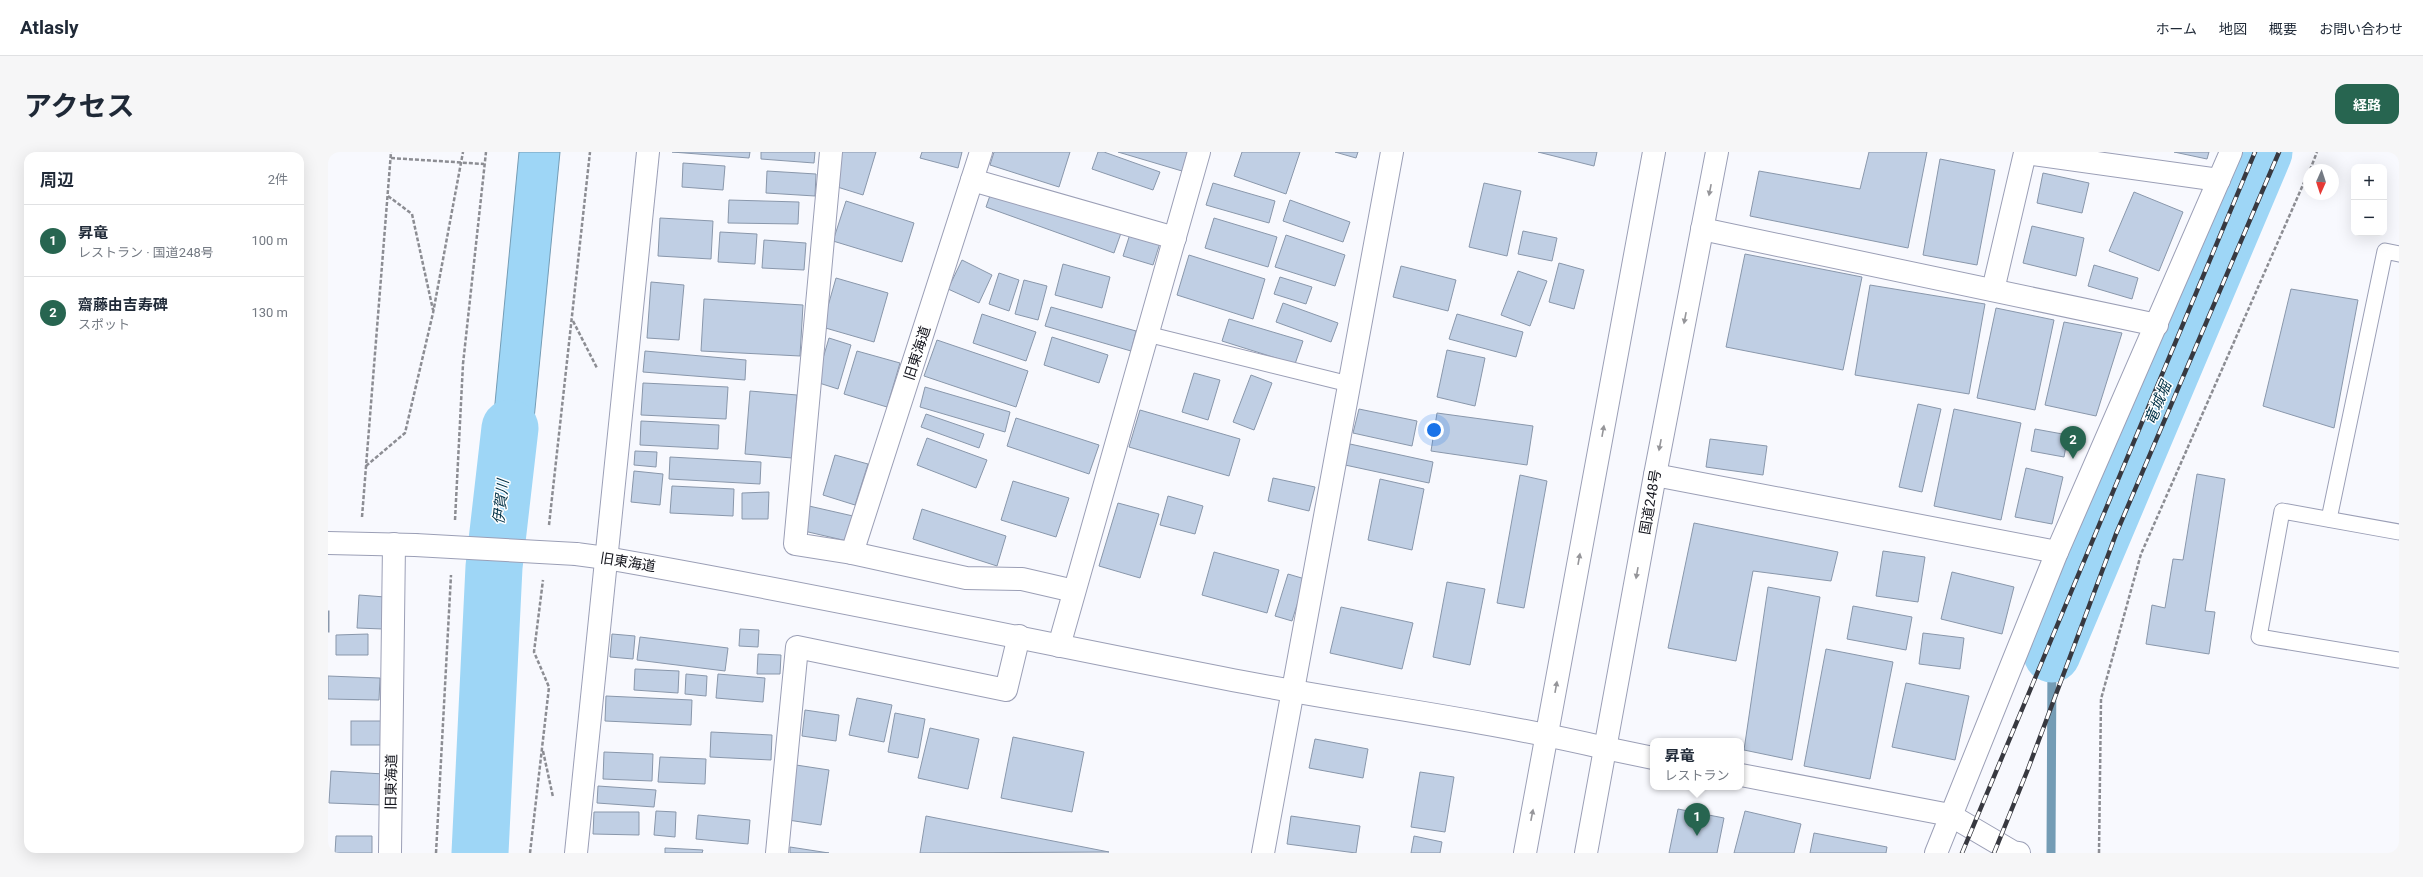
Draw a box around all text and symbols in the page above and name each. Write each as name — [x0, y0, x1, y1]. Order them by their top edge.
text: Atlasly — [20, 16, 79, 39]
text: ホーム — [2155, 21, 2197, 37]
text: 地図 — [2219, 21, 2247, 37]
text: 概要 — [2269, 21, 2297, 37]
text: お問い合わせ — [2319, 21, 2403, 37]
button: 経路 — [2335, 84, 2399, 124]
text: アクセス — [24, 90, 135, 123]
north arrow — [2303, 164, 2339, 200]
map controls — [2351, 164, 2387, 236]
button: + — [2351, 164, 2387, 200]
text: 周辺 — [40, 170, 74, 190]
text: 2件 — [268, 172, 288, 187]
one-way arrow — [1707, 184, 1713, 196]
button: − — [2351, 200, 2387, 236]
text: 昇竜 — [78, 224, 108, 242]
text: 1 — [49, 233, 57, 248]
text: 100 m — [251, 233, 288, 248]
text: レストラン · 国道248号 — [78, 245, 214, 260]
text: 齋藤由吉寿碑 — [78, 296, 168, 314]
text: 2 — [49, 305, 57, 320]
text: 130 m — [251, 305, 288, 320]
one-way arrow — [1682, 312, 1688, 324]
text: スポット — [78, 317, 130, 332]
street label: 旧東海道 — [901, 324, 933, 382]
water label: 竜城堀 — [2141, 377, 2176, 427]
your location — [1424, 420, 1444, 440]
one-way arrow — [1600, 425, 1606, 437]
pin: 2 — [2060, 426, 2086, 459]
one-way arrow — [1657, 439, 1663, 452]
street label: 国道248号 — [1636, 468, 1664, 536]
water label: 伊賀川 — [490, 477, 513, 525]
street label: 旧東海道 — [599, 550, 657, 574]
one-way arrow — [1576, 553, 1582, 565]
one-way arrow — [1634, 567, 1640, 579]
one-way arrow — [1553, 681, 1559, 693]
popup — [1650, 738, 1744, 790]
text: 昇竜 — [1664, 747, 1695, 765]
street label: 旧東海道 — [383, 754, 399, 810]
text: レストラン — [1664, 768, 1730, 783]
pin: 1 — [1684, 803, 1710, 836]
one-way arrow — [1529, 809, 1535, 821]

